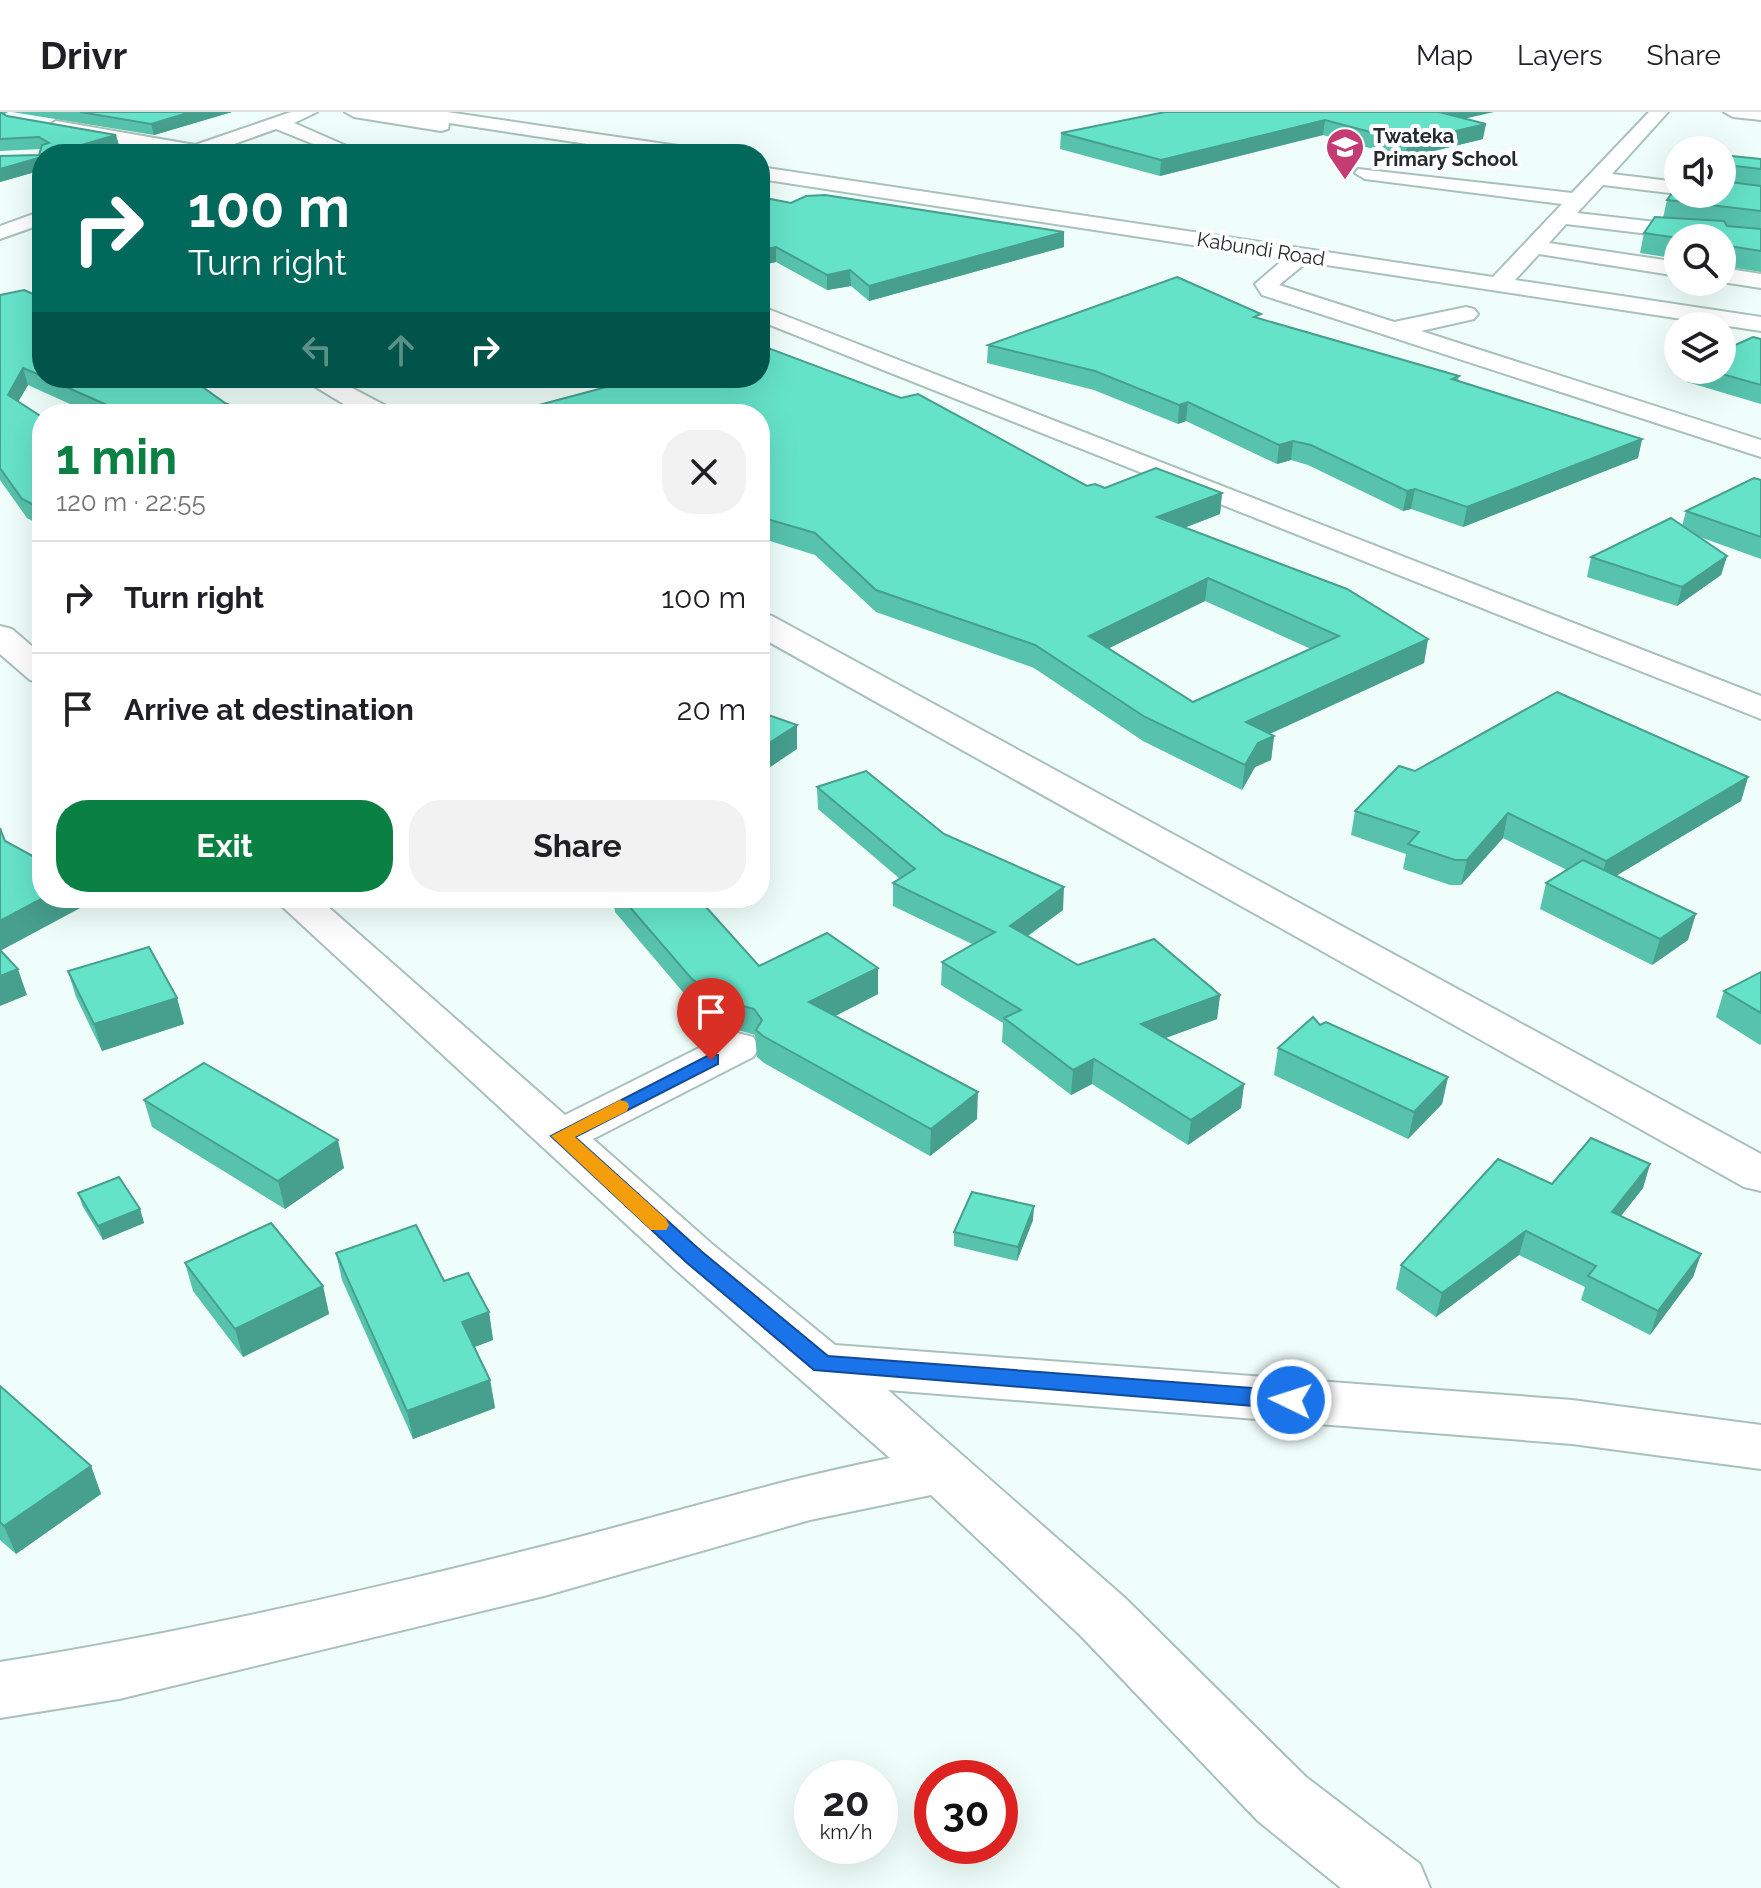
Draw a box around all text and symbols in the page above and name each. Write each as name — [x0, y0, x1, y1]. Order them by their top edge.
text: Drivr — [40, 33, 127, 78]
text: Map — [1416, 39, 1473, 72]
text: Layers — [1517, 39, 1603, 72]
text: Share — [1647, 39, 1721, 72]
place label: Twateka Primary School — [1373, 124, 1518, 171]
school or university icon: Twateka Primary School — [1324, 126, 1366, 181]
map controls — [1664, 136, 1736, 384]
button: sound — [1664, 136, 1736, 208]
text: 100 m — [188, 174, 350, 240]
icon: right — [56, 176, 160, 280]
button: search — [1664, 224, 1736, 296]
street label: Kabundi Road — [1195, 227, 1327, 271]
text: Turn right — [188, 241, 347, 283]
button: layers — [1664, 312, 1736, 384]
icon: left — [295, 328, 339, 372]
icon: ahead — [379, 328, 423, 372]
icon: right — [463, 328, 507, 372]
text: 1 min — [56, 429, 177, 485]
button: close — [662, 430, 746, 514]
text: 120 m · 22:55 — [56, 487, 206, 517]
icon: right — [56, 575, 100, 619]
text: Turn right — [124, 580, 264, 615]
text: 100 m — [661, 580, 746, 615]
icon: arrive — [56, 687, 100, 731]
text: Arrive at destination — [124, 692, 414, 727]
text: 20 m — [677, 692, 746, 727]
button: Exit — [56, 800, 393, 892]
button: Share — [409, 800, 746, 892]
pin — [677, 978, 745, 1060]
icon: arrive — [689, 990, 733, 1034]
position arrow — [1249, 1358, 1333, 1442]
speed limit sign: 30 — [914, 1760, 1018, 1864]
text: 20 — [822, 1778, 870, 1825]
text: km/h — [820, 1820, 872, 1844]

